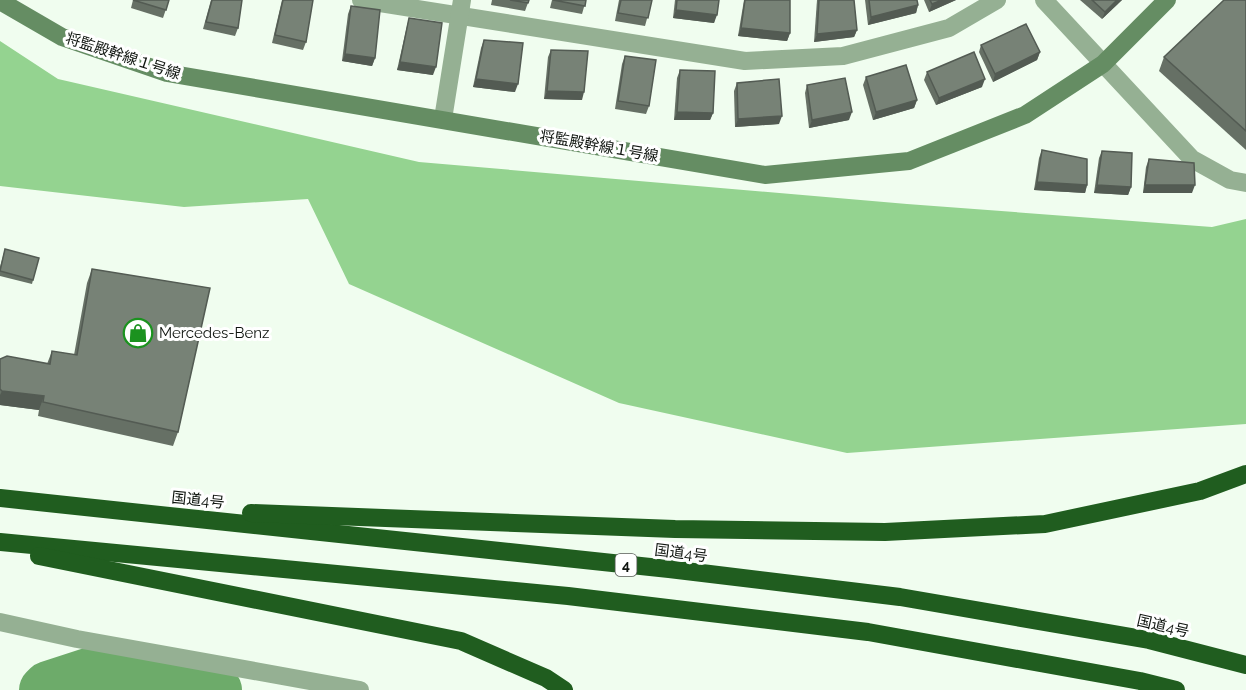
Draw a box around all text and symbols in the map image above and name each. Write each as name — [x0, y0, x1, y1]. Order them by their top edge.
street label: 将監殿幹線１号線 — [63, 29, 183, 83]
street label: 将監殿幹線１号線 — [538, 127, 660, 165]
shop icon: Mercedes-Benz — [122, 317, 154, 349]
place label: Mercedes-Benz — [159, 324, 269, 342]
street label: 国道4号 — [171, 488, 225, 512]
street label: 国道4号 — [653, 541, 709, 565]
road number: 4 — [616, 554, 636, 576]
street label: 国道4号 — [1135, 611, 1191, 641]

